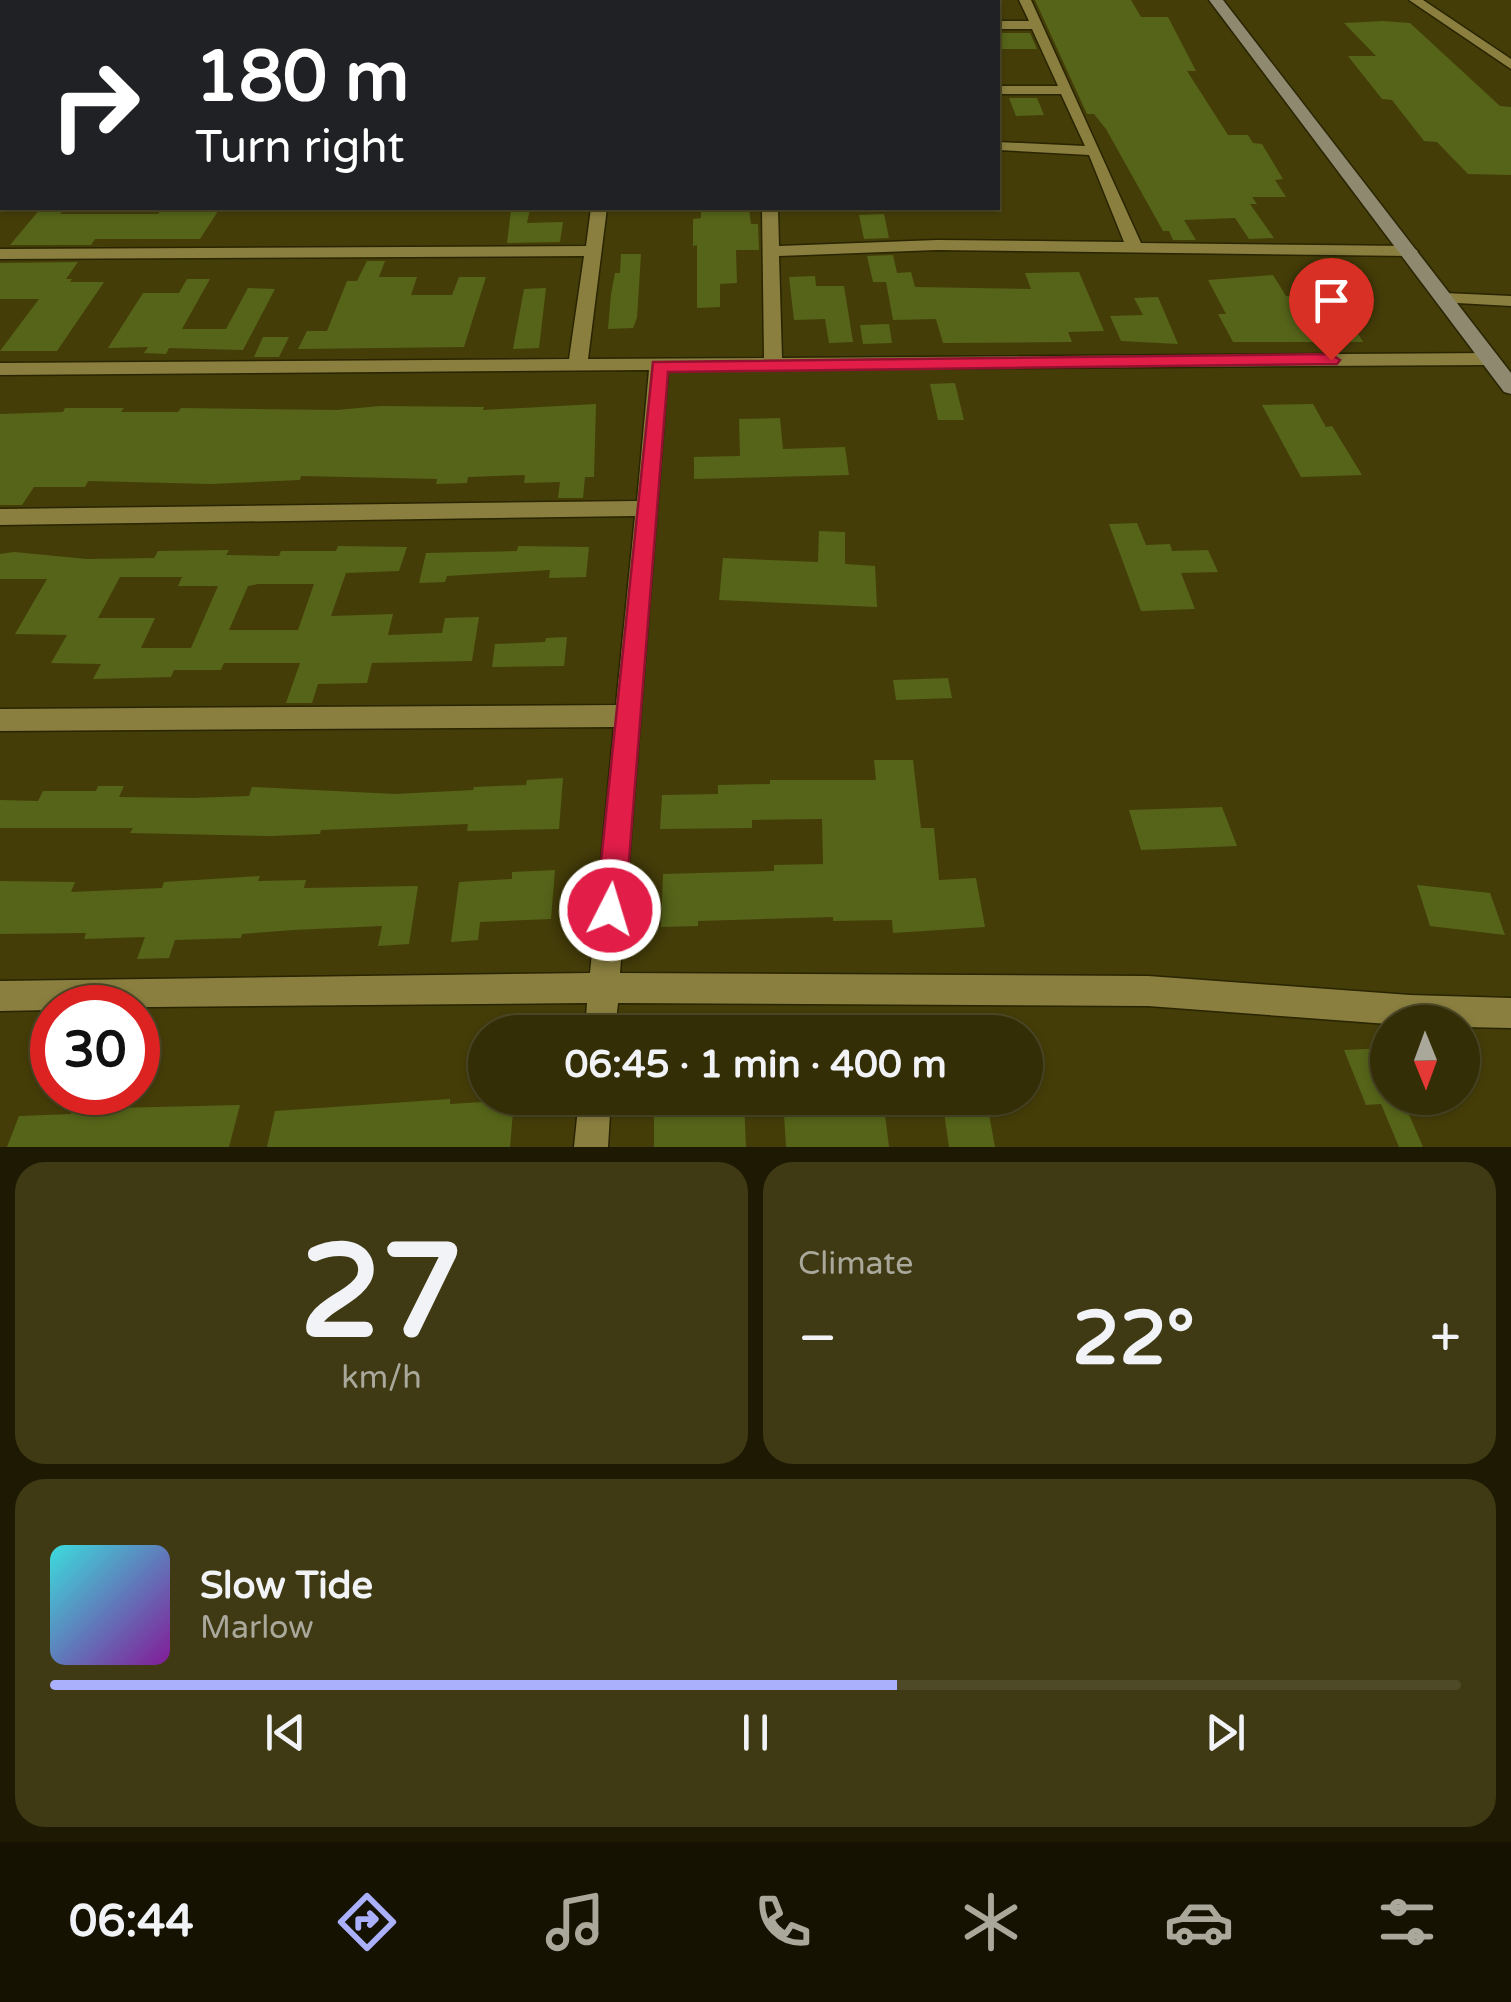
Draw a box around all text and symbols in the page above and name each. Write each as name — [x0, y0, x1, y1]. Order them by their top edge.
text: 180 m — [195, 36, 409, 120]
icon: right — [30, 40, 160, 170]
text: Turn right — [195, 121, 404, 175]
pin — [1289, 258, 1374, 361]
icon: arrive — [1304, 273, 1359, 328]
position arrow — [558, 858, 662, 962]
speed limit sign: 30 — [30, 985, 160, 1115]
north arrow — [1370, 1005, 1480, 1115]
map controls — [1370, 1005, 1480, 1115]
text: 06:45 · 1 min · 400 m — [564, 1042, 947, 1088]
text: 27 — [300, 1216, 463, 1372]
text: Climate — [798, 1245, 913, 1283]
text: 22° — [1072, 1294, 1195, 1384]
text: − — [798, 1306, 837, 1372]
text: + — [1430, 1306, 1461, 1372]
text: km/h — [341, 1359, 422, 1397]
text: Slow Tide — [200, 1563, 373, 1609]
text: Marlow — [200, 1609, 314, 1647]
icon: previous — [258, 1705, 313, 1760]
icon: pause — [728, 1705, 783, 1760]
icon: next — [1198, 1705, 1253, 1760]
icon: directions — [332, 1887, 402, 1957]
icon: music — [540, 1887, 610, 1957]
icon: phone — [748, 1887, 818, 1957]
icon: climate — [956, 1887, 1026, 1957]
icon: car — [1164, 1887, 1234, 1957]
icon: filters — [1372, 1887, 1442, 1957]
text: 06:44 — [69, 1895, 194, 1949]

